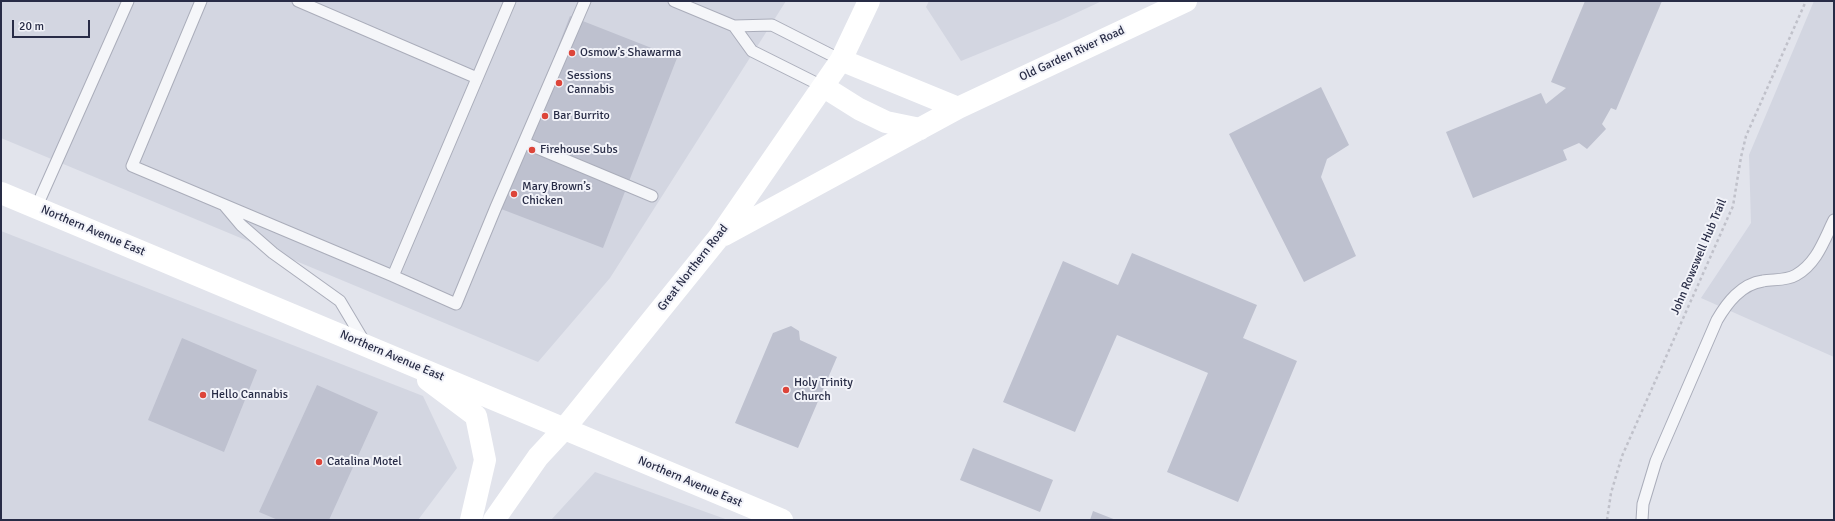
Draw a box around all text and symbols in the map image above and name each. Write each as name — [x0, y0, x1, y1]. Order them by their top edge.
scale bar — [14, 12, 92, 38]
text: 20 m — [19, 19, 44, 34]
street label: Old Garden River Road — [1017, 23, 1127, 85]
place label: Osmow’s Shawarma — [580, 46, 681, 60]
marker: Osmow’s Shawarma — [567, 48, 577, 58]
place label: Sessions Cannabis — [567, 69, 614, 97]
marker: Sessions Cannabis — [554, 78, 564, 88]
place label: Bar Burrito — [553, 109, 610, 123]
marker: Bar Burrito — [540, 111, 550, 121]
place label: Firehouse Subs — [540, 143, 618, 157]
marker: Firehouse Subs — [527, 145, 537, 155]
place label: Mary Brown’s Chicken — [522, 180, 591, 208]
marker: Mary Brown’s Chicken — [509, 189, 519, 199]
street label: John Rowswell Hub Trail — [1668, 197, 1730, 317]
street label: Northern Avenue East — [39, 203, 147, 259]
street label: Great Northern Road — [655, 222, 731, 314]
street label: Northern Avenue East — [338, 328, 446, 384]
place label: Holy Trinity Church — [794, 376, 853, 404]
marker: Holy Trinity Church — [781, 385, 791, 395]
place label: Hello Cannabis — [211, 388, 288, 402]
marker: Hello Cannabis — [198, 390, 208, 400]
street label: Northern Avenue East — [636, 454, 744, 510]
place label: Catalina Motel — [327, 455, 402, 469]
marker: Catalina Motel — [314, 457, 324, 467]

